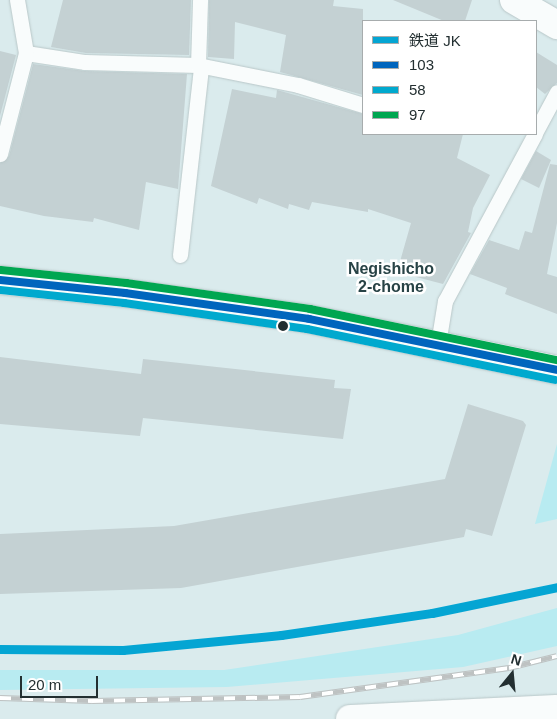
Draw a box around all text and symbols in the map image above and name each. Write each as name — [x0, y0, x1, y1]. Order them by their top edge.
legend — [362, 20, 537, 135]
text: 鉄道 JK — [409, 32, 461, 49]
text: 103 — [409, 56, 434, 73]
text: 58 — [409, 81, 426, 98]
text: 97 — [409, 106, 426, 123]
district label: Negishicho 2-chome — [348, 259, 434, 297]
unlabelled marker — [278, 321, 288, 331]
north arrow — [487, 649, 537, 699]
text: N — [509, 651, 524, 669]
scale bar — [22, 666, 100, 698]
text: 20 m — [28, 676, 61, 693]

